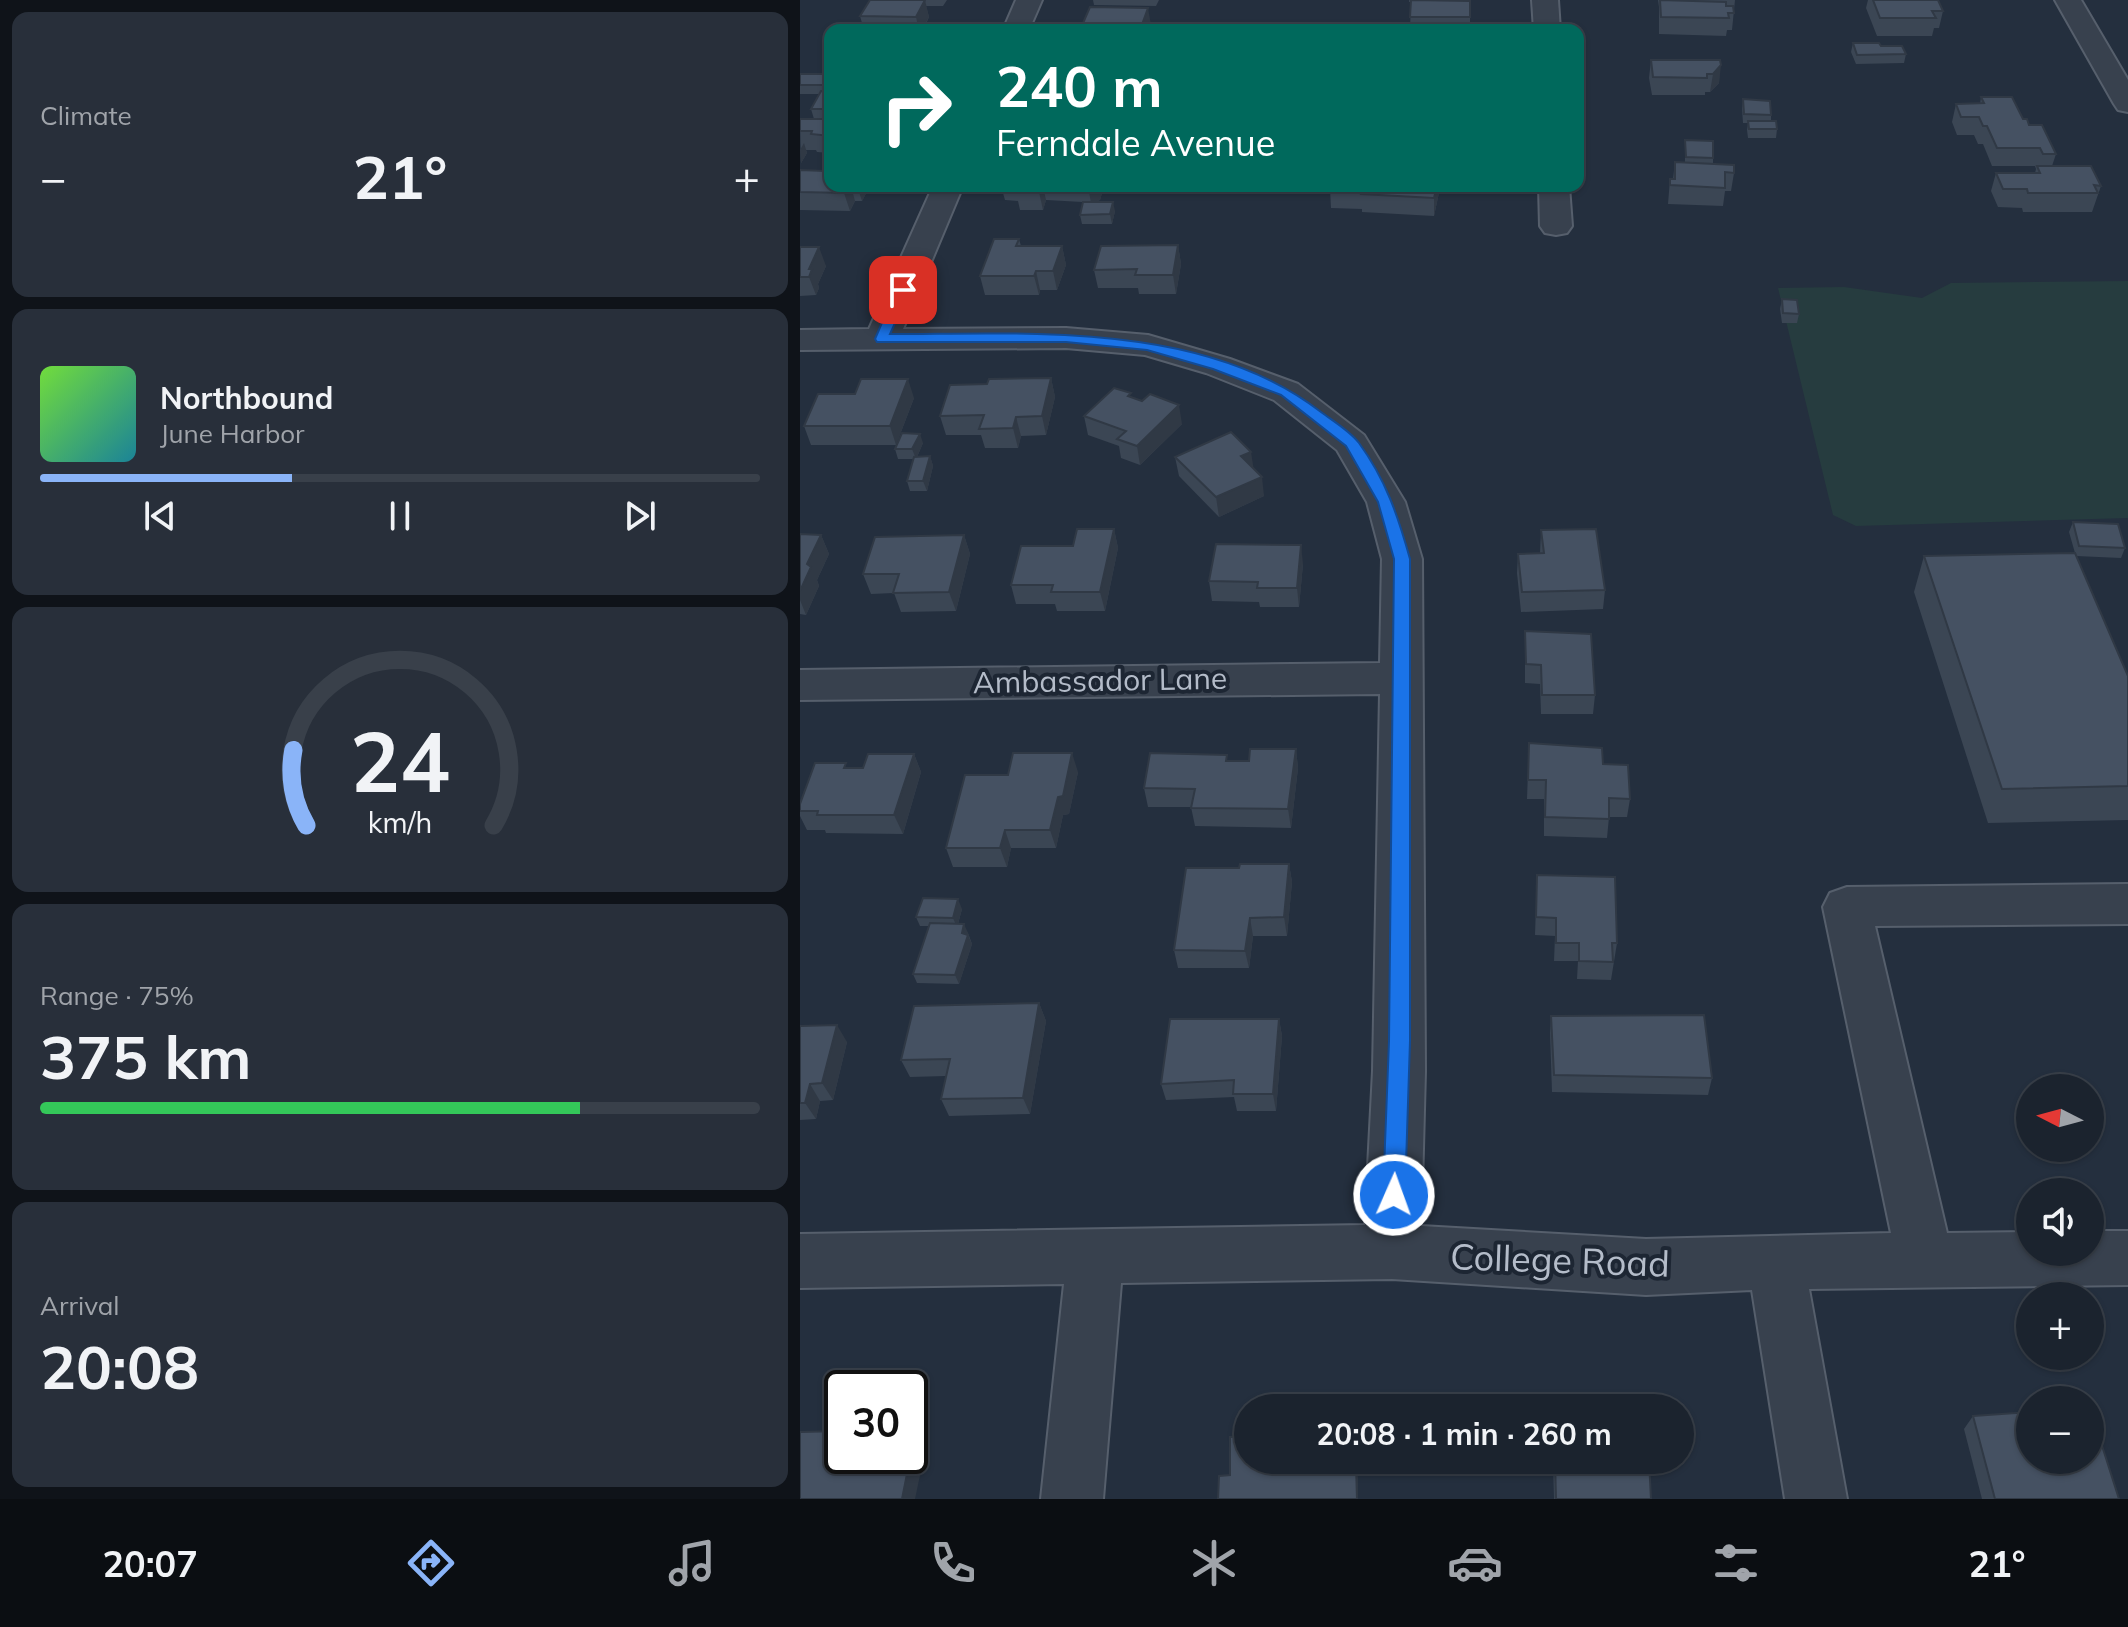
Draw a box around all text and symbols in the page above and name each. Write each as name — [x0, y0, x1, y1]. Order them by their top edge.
text: 240 m — [996, 51, 1163, 121]
icon: right — [864, 56, 968, 160]
text: Climate — [40, 99, 132, 132]
text: Ferndale Avenue — [996, 120, 1275, 165]
text: 21° — [353, 139, 447, 214]
text: − — [40, 150, 66, 205]
text: + — [734, 150, 760, 205]
pin — [869, 256, 937, 324]
icon: arrive — [881, 268, 925, 312]
text: Northbound — [160, 379, 333, 417]
text: June Harbor — [160, 417, 305, 450]
icon: previous — [138, 494, 182, 538]
icon: pause — [378, 494, 422, 538]
icon: next — [618, 494, 662, 538]
street label: Ambassador Lane — [973, 659, 1227, 701]
text: 24 — [350, 707, 450, 812]
text: km/h — [368, 804, 432, 840]
text: Range · 75% — [40, 979, 194, 1012]
text: 375 km — [40, 1019, 252, 1094]
north arrow — [2016, 1074, 2104, 1162]
map controls — [2016, 1074, 2104, 1474]
position arrow — [1352, 1153, 1436, 1237]
button: sound — [2016, 1178, 2104, 1266]
street label: College Road — [1450, 1233, 1671, 1286]
button: + — [2016, 1282, 2104, 1370]
text: Arrival — [40, 1289, 120, 1322]
text: 20:08 — [40, 1329, 199, 1404]
speed limit sign: 30 — [824, 1370, 928, 1474]
button: − — [2016, 1386, 2104, 1474]
text: 20:08 · 1 min · 260 m — [1316, 1415, 1612, 1453]
icon: directions — [403, 1535, 459, 1591]
icon: music — [664, 1535, 720, 1591]
icon: phone — [925, 1535, 981, 1591]
icon: climate — [1186, 1535, 1242, 1591]
icon: car — [1447, 1535, 1503, 1591]
icon: filters — [1708, 1535, 1764, 1591]
text: 20:07 — [102, 1541, 198, 1586]
text: 21° — [1969, 1541, 2025, 1586]

